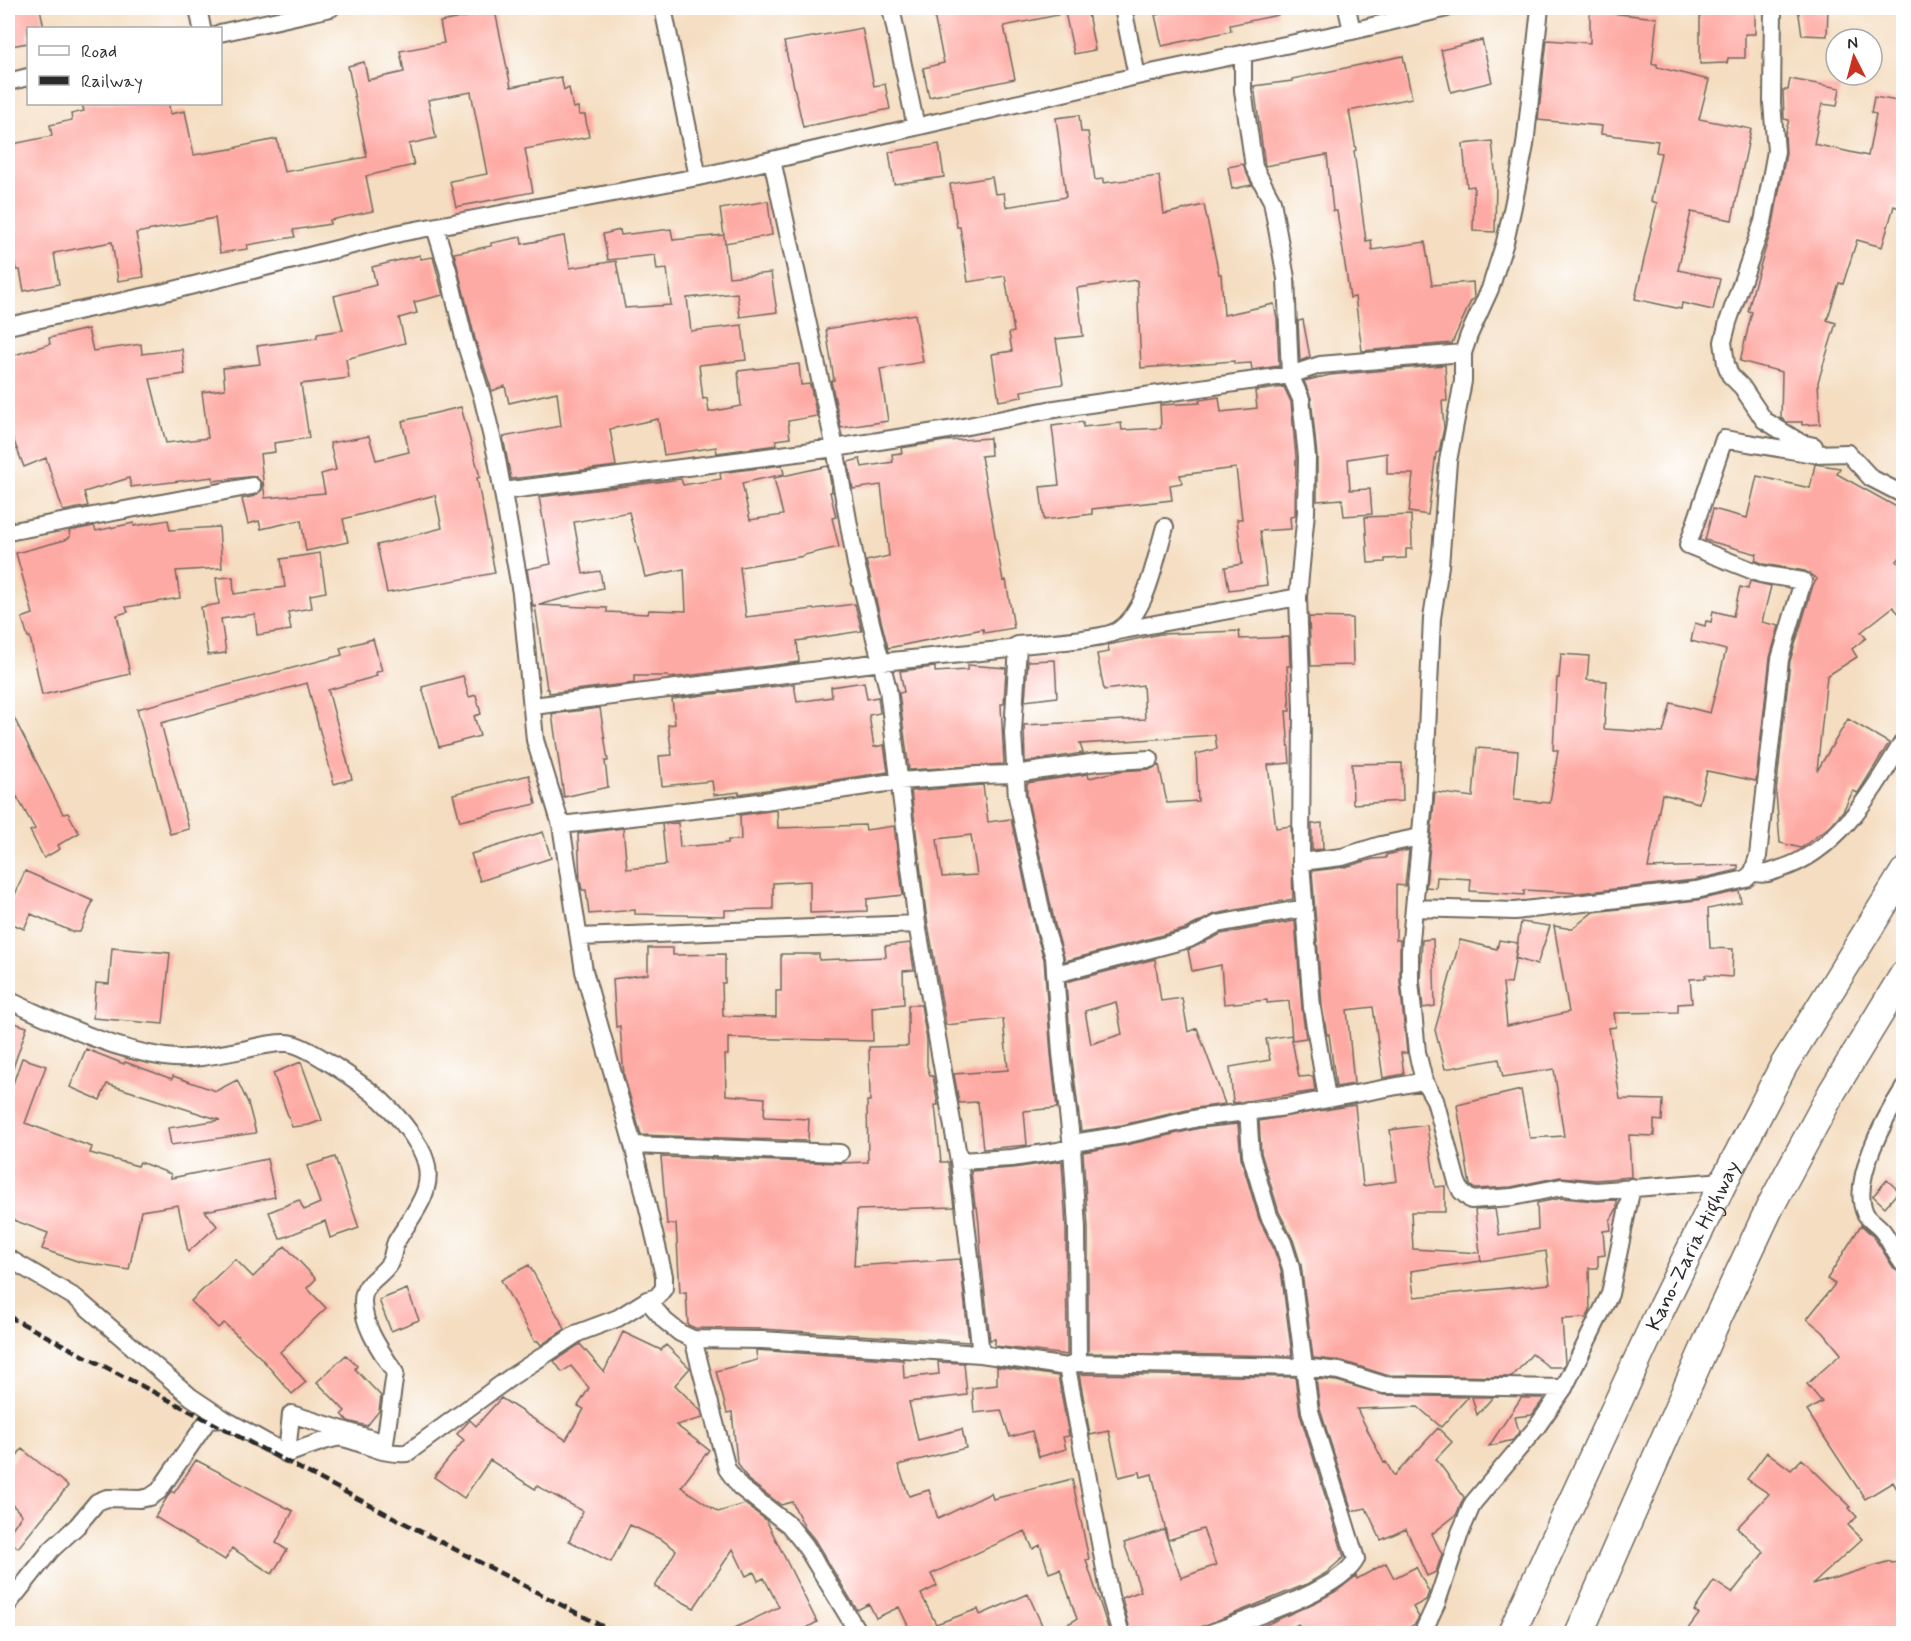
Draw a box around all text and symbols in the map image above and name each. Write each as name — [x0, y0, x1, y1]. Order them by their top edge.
legend — [27, 27, 222, 105]
north arrow — [1824, 27, 1884, 87]
text: N — [1846, 33, 1859, 55]
text: Road — [81, 40, 117, 64]
text: Railway — [81, 70, 143, 94]
street label: Kano-Zaria Highway — [1640, 1156, 1747, 1335]

